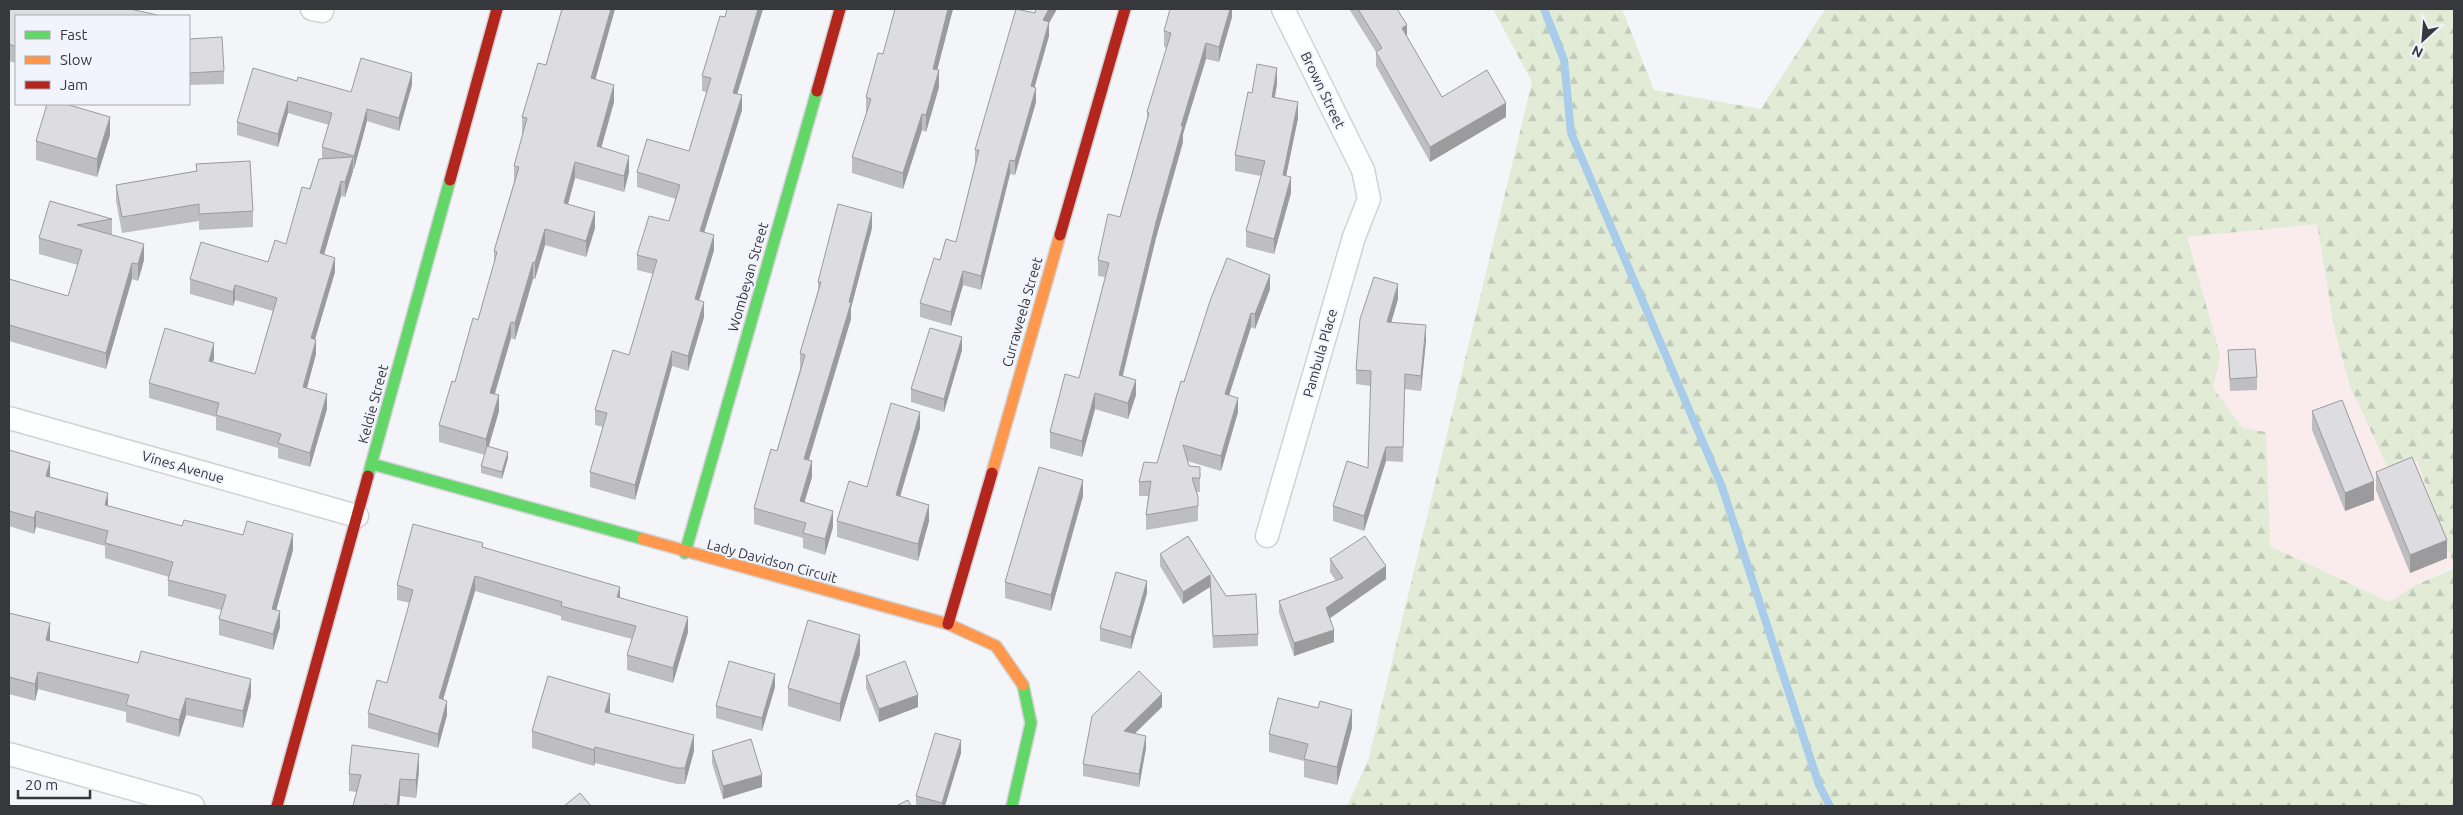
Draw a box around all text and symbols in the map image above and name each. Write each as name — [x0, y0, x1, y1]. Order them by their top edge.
legend — [15, 15, 190, 105]
north arrow — [2398, 15, 2448, 65]
text: Fast — [60, 26, 88, 43]
text: N — [2409, 42, 2426, 61]
street label: Brown Street — [1298, 49, 1349, 131]
text: Slow — [60, 51, 93, 68]
text: Jam — [60, 76, 88, 93]
street label: Wombeyan Street — [725, 220, 771, 334]
street label: Curraweela Street — [999, 255, 1045, 369]
street label: Pambula Place — [1300, 307, 1340, 399]
street label: Keldie Street — [355, 362, 391, 445]
street label: Vines Avenue — [140, 448, 226, 486]
street label: Lady Davidson Circuit — [705, 536, 839, 586]
scale bar — [18, 768, 90, 800]
text: 20 m — [25, 776, 58, 793]

